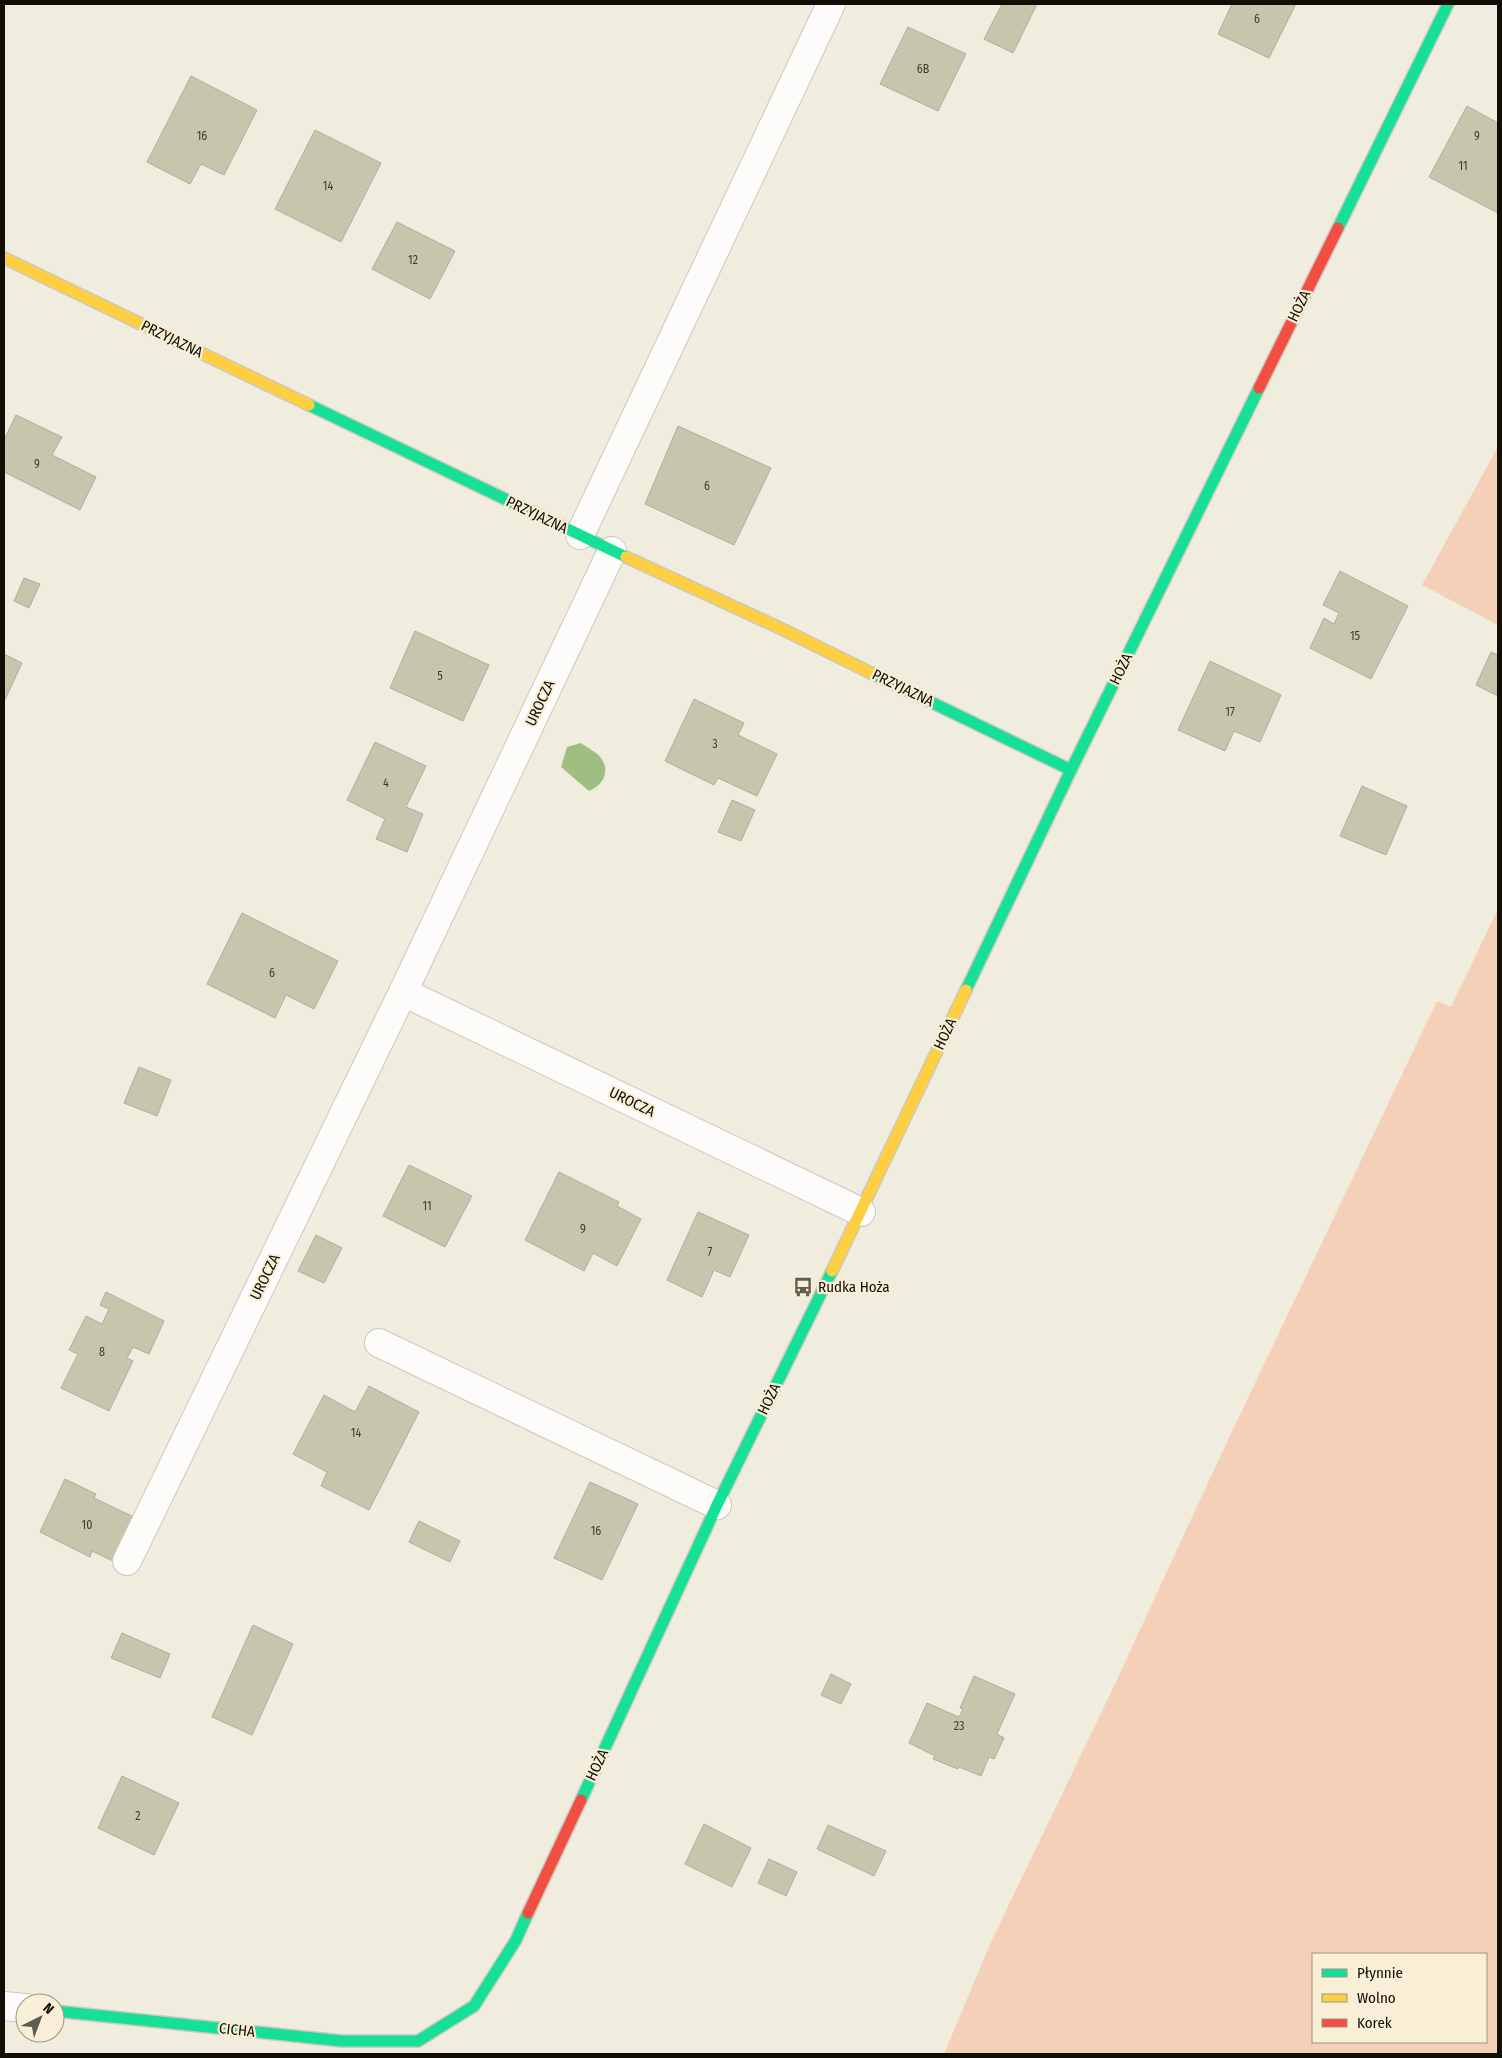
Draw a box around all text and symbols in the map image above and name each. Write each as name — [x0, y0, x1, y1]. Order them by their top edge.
house number: 6 — [1254, 12, 1260, 26]
house number: 6B — [917, 62, 930, 76]
house number: 16 — [197, 129, 207, 143]
house number: 9 — [1474, 129, 1480, 143]
house number: 11 — [1458, 159, 1468, 173]
house number: 14 — [323, 179, 333, 193]
house number: 12 — [408, 253, 418, 267]
street label: HOŻA — [1284, 287, 1314, 325]
street label: PRZYJAZNA — [138, 316, 206, 362]
house number: 9 — [34, 457, 40, 471]
house number: 6 — [704, 479, 710, 493]
street label: PRZYJAZNA — [503, 492, 571, 538]
house number: 15 — [1350, 629, 1361, 643]
street label: HOŻA — [1106, 650, 1136, 688]
street label: PRZYJAZNA — [869, 665, 937, 711]
house number: 5 — [437, 669, 443, 683]
street label: UROCZA — [522, 677, 559, 729]
house number: 17 — [1225, 705, 1235, 719]
house number: 3 — [712, 737, 718, 751]
house number: 4 — [383, 776, 389, 790]
house number: 6 — [269, 966, 275, 980]
street label: HOŻA — [930, 1015, 960, 1053]
street label: UROCZA — [606, 1083, 658, 1121]
house number: 11 — [422, 1199, 432, 1213]
house number: 9 — [580, 1222, 586, 1236]
house number: 7 — [708, 1245, 713, 1259]
street label: UROCZA — [246, 1251, 284, 1303]
bus stop icon: Rudka Hoża — [792, 1276, 814, 1298]
place label: Rudka Hoża — [818, 1278, 890, 1296]
house number: 8 — [99, 1345, 105, 1359]
street label: HOŻA — [754, 1380, 784, 1418]
house number: 14 — [351, 1426, 361, 1440]
house number: 10 — [82, 1518, 92, 1532]
house number: 16 — [591, 1524, 601, 1538]
house number: 23 — [954, 1719, 964, 1733]
street label: HOŻA — [582, 1746, 612, 1784]
house number: 2 — [135, 1809, 141, 1823]
legend — [1312, 1953, 1487, 2043]
text: Płynnie — [1357, 1964, 1403, 1982]
text: Wolno — [1357, 1989, 1396, 2007]
north arrow — [15, 1993, 65, 2043]
text: N — [40, 2000, 57, 2018]
text: Korek — [1357, 2014, 1392, 2032]
street label: CICHA — [218, 2019, 256, 2041]

